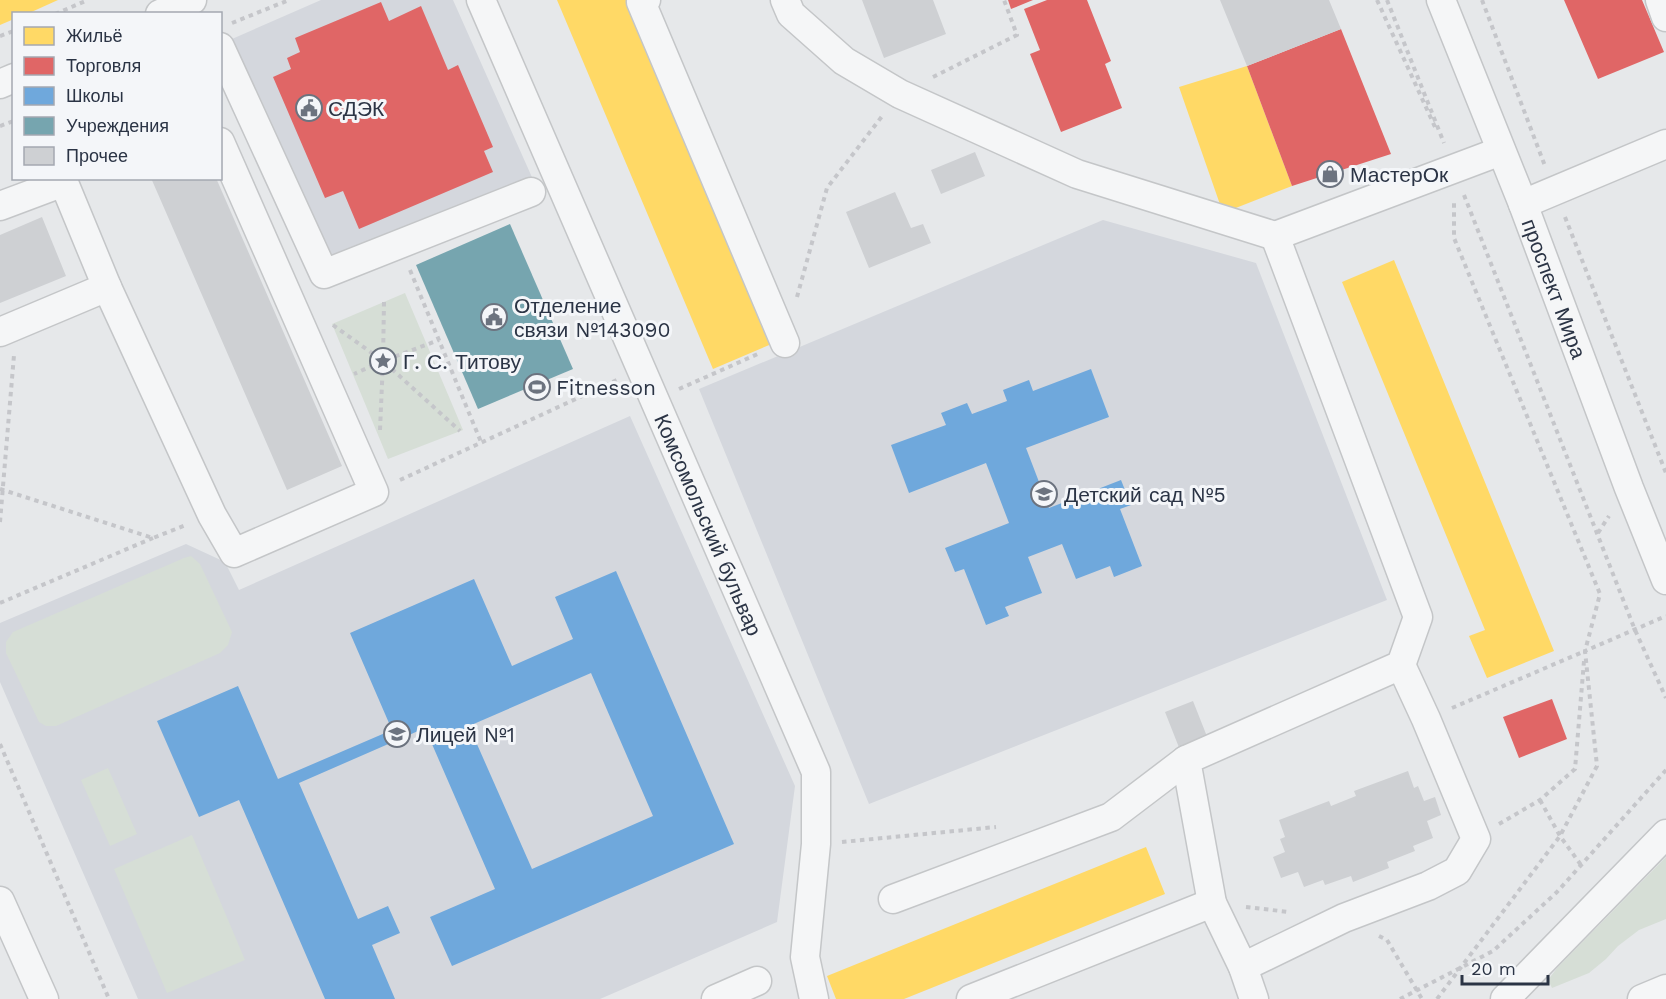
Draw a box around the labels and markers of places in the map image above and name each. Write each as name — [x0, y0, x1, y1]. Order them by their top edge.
public building icon: СДЭК — [294, 93, 324, 123]
place label: СДЭК — [328, 96, 385, 121]
shop icon: МастерОк — [1315, 159, 1345, 189]
place label: МастерОк — [1350, 162, 1449, 187]
place label: Отделение связи №143090 — [514, 293, 671, 342]
public building icon: Отделение связи №143090 — [479, 302, 509, 332]
place icon: Г. С. Титову — [368, 346, 398, 376]
place label: Г. С. Титову — [403, 349, 521, 374]
sports icon: Fitnesson — [522, 372, 552, 402]
place label: Fitnesson — [556, 375, 656, 400]
school or university icon: Детский сад №5 — [1029, 479, 1059, 509]
place label: Детский сад №5 — [1064, 482, 1226, 507]
school or university icon: Лицей №1 — [382, 719, 412, 749]
place label: Лицей №1 — [416, 722, 515, 747]

